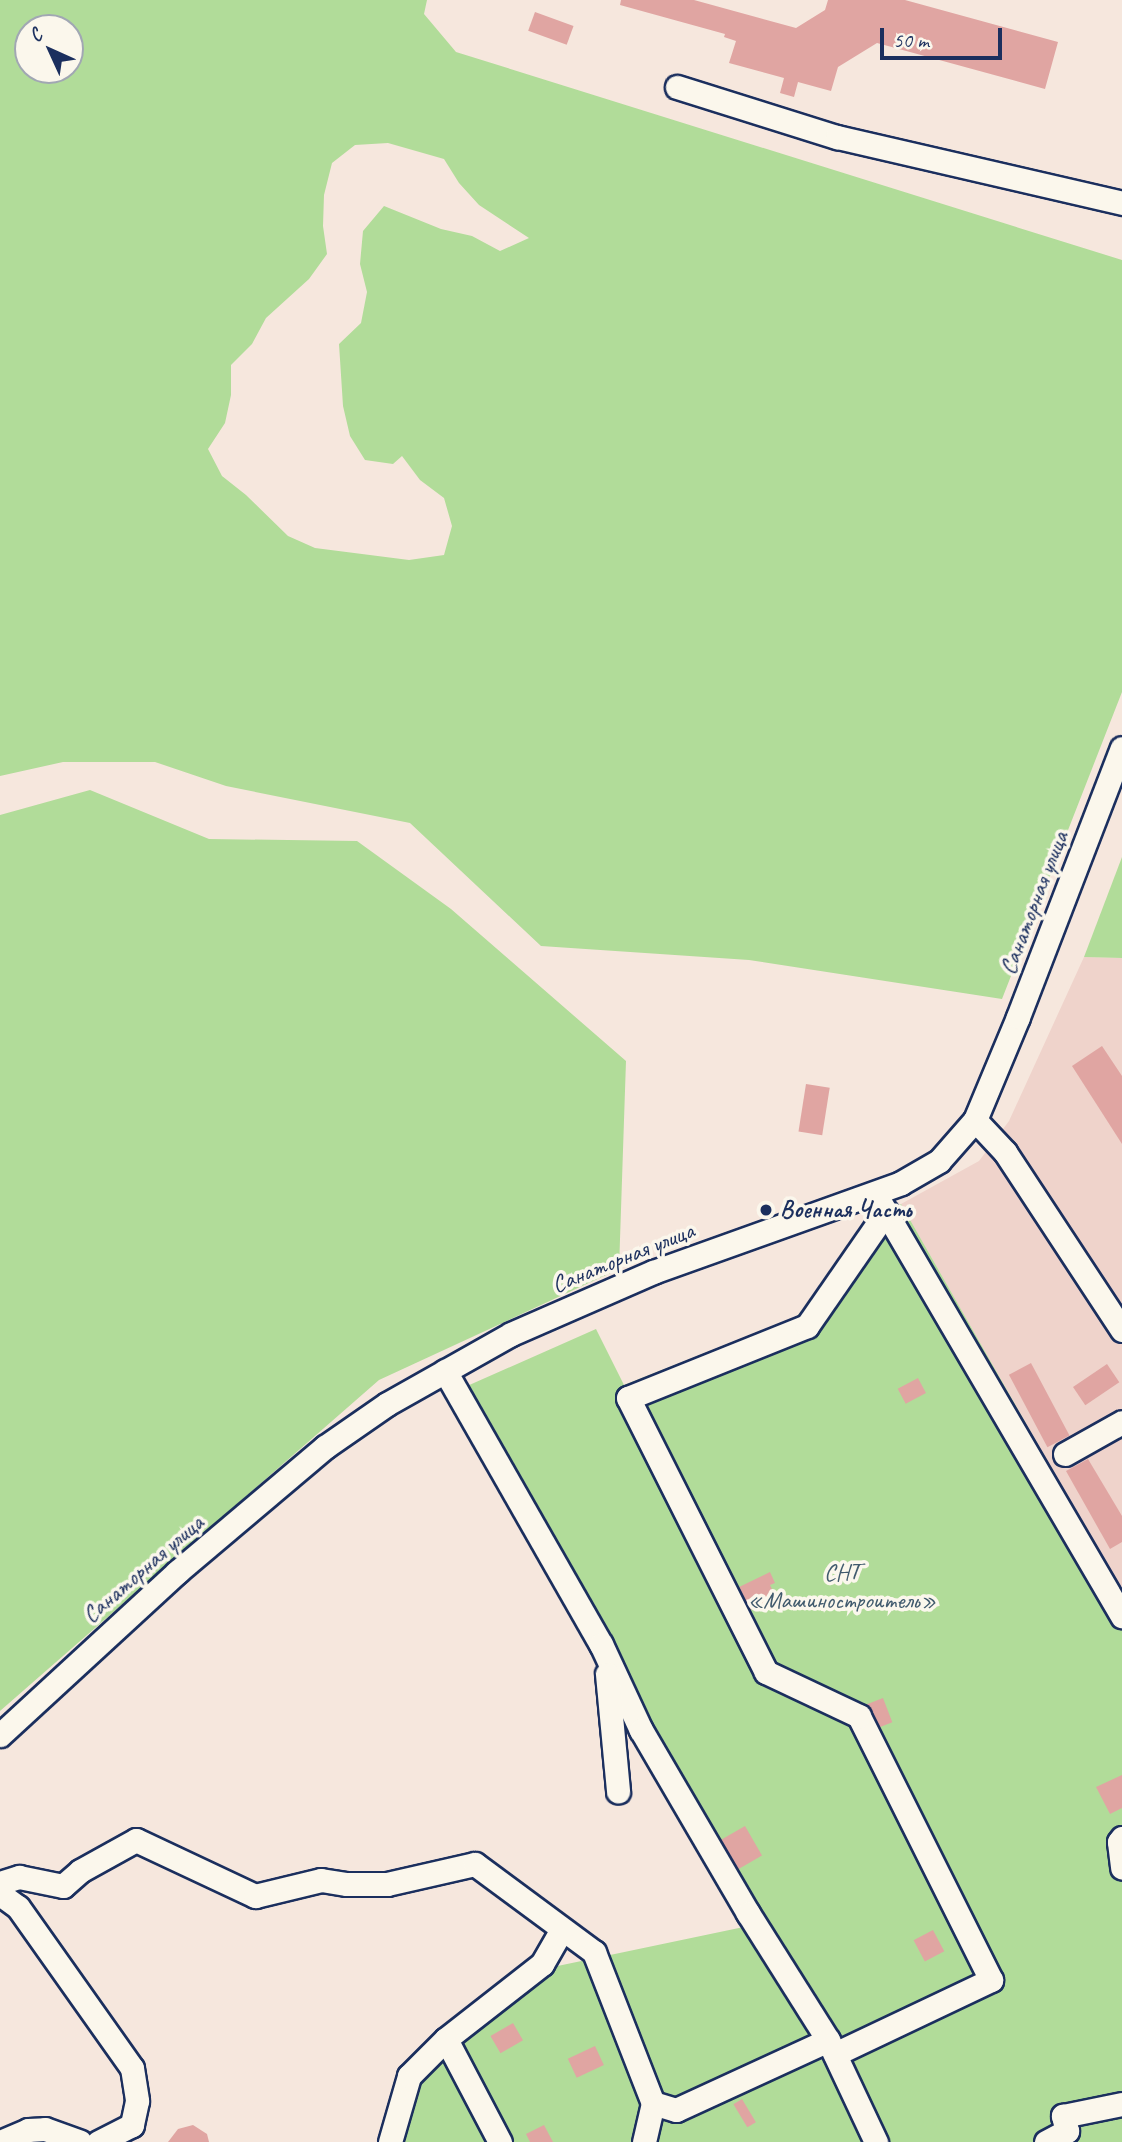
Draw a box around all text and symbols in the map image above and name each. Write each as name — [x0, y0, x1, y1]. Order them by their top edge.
north arrow — [14, 14, 84, 84]
scale bar — [884, 14, 1006, 58]
text: С — [24, 24, 47, 47]
text: 50 m — [893, 27, 929, 53]
street label: Санаторная улица — [993, 826, 1075, 980]
place label: Военная Часть — [780, 1196, 914, 1224]
marker: Военная Часть — [758, 1202, 774, 1218]
street label: Санаторная улица — [546, 1216, 700, 1300]
street label: Санаторная улица — [76, 1508, 210, 1630]
park label: СНТ «Машиностроитель» — [748, 1559, 936, 1615]

